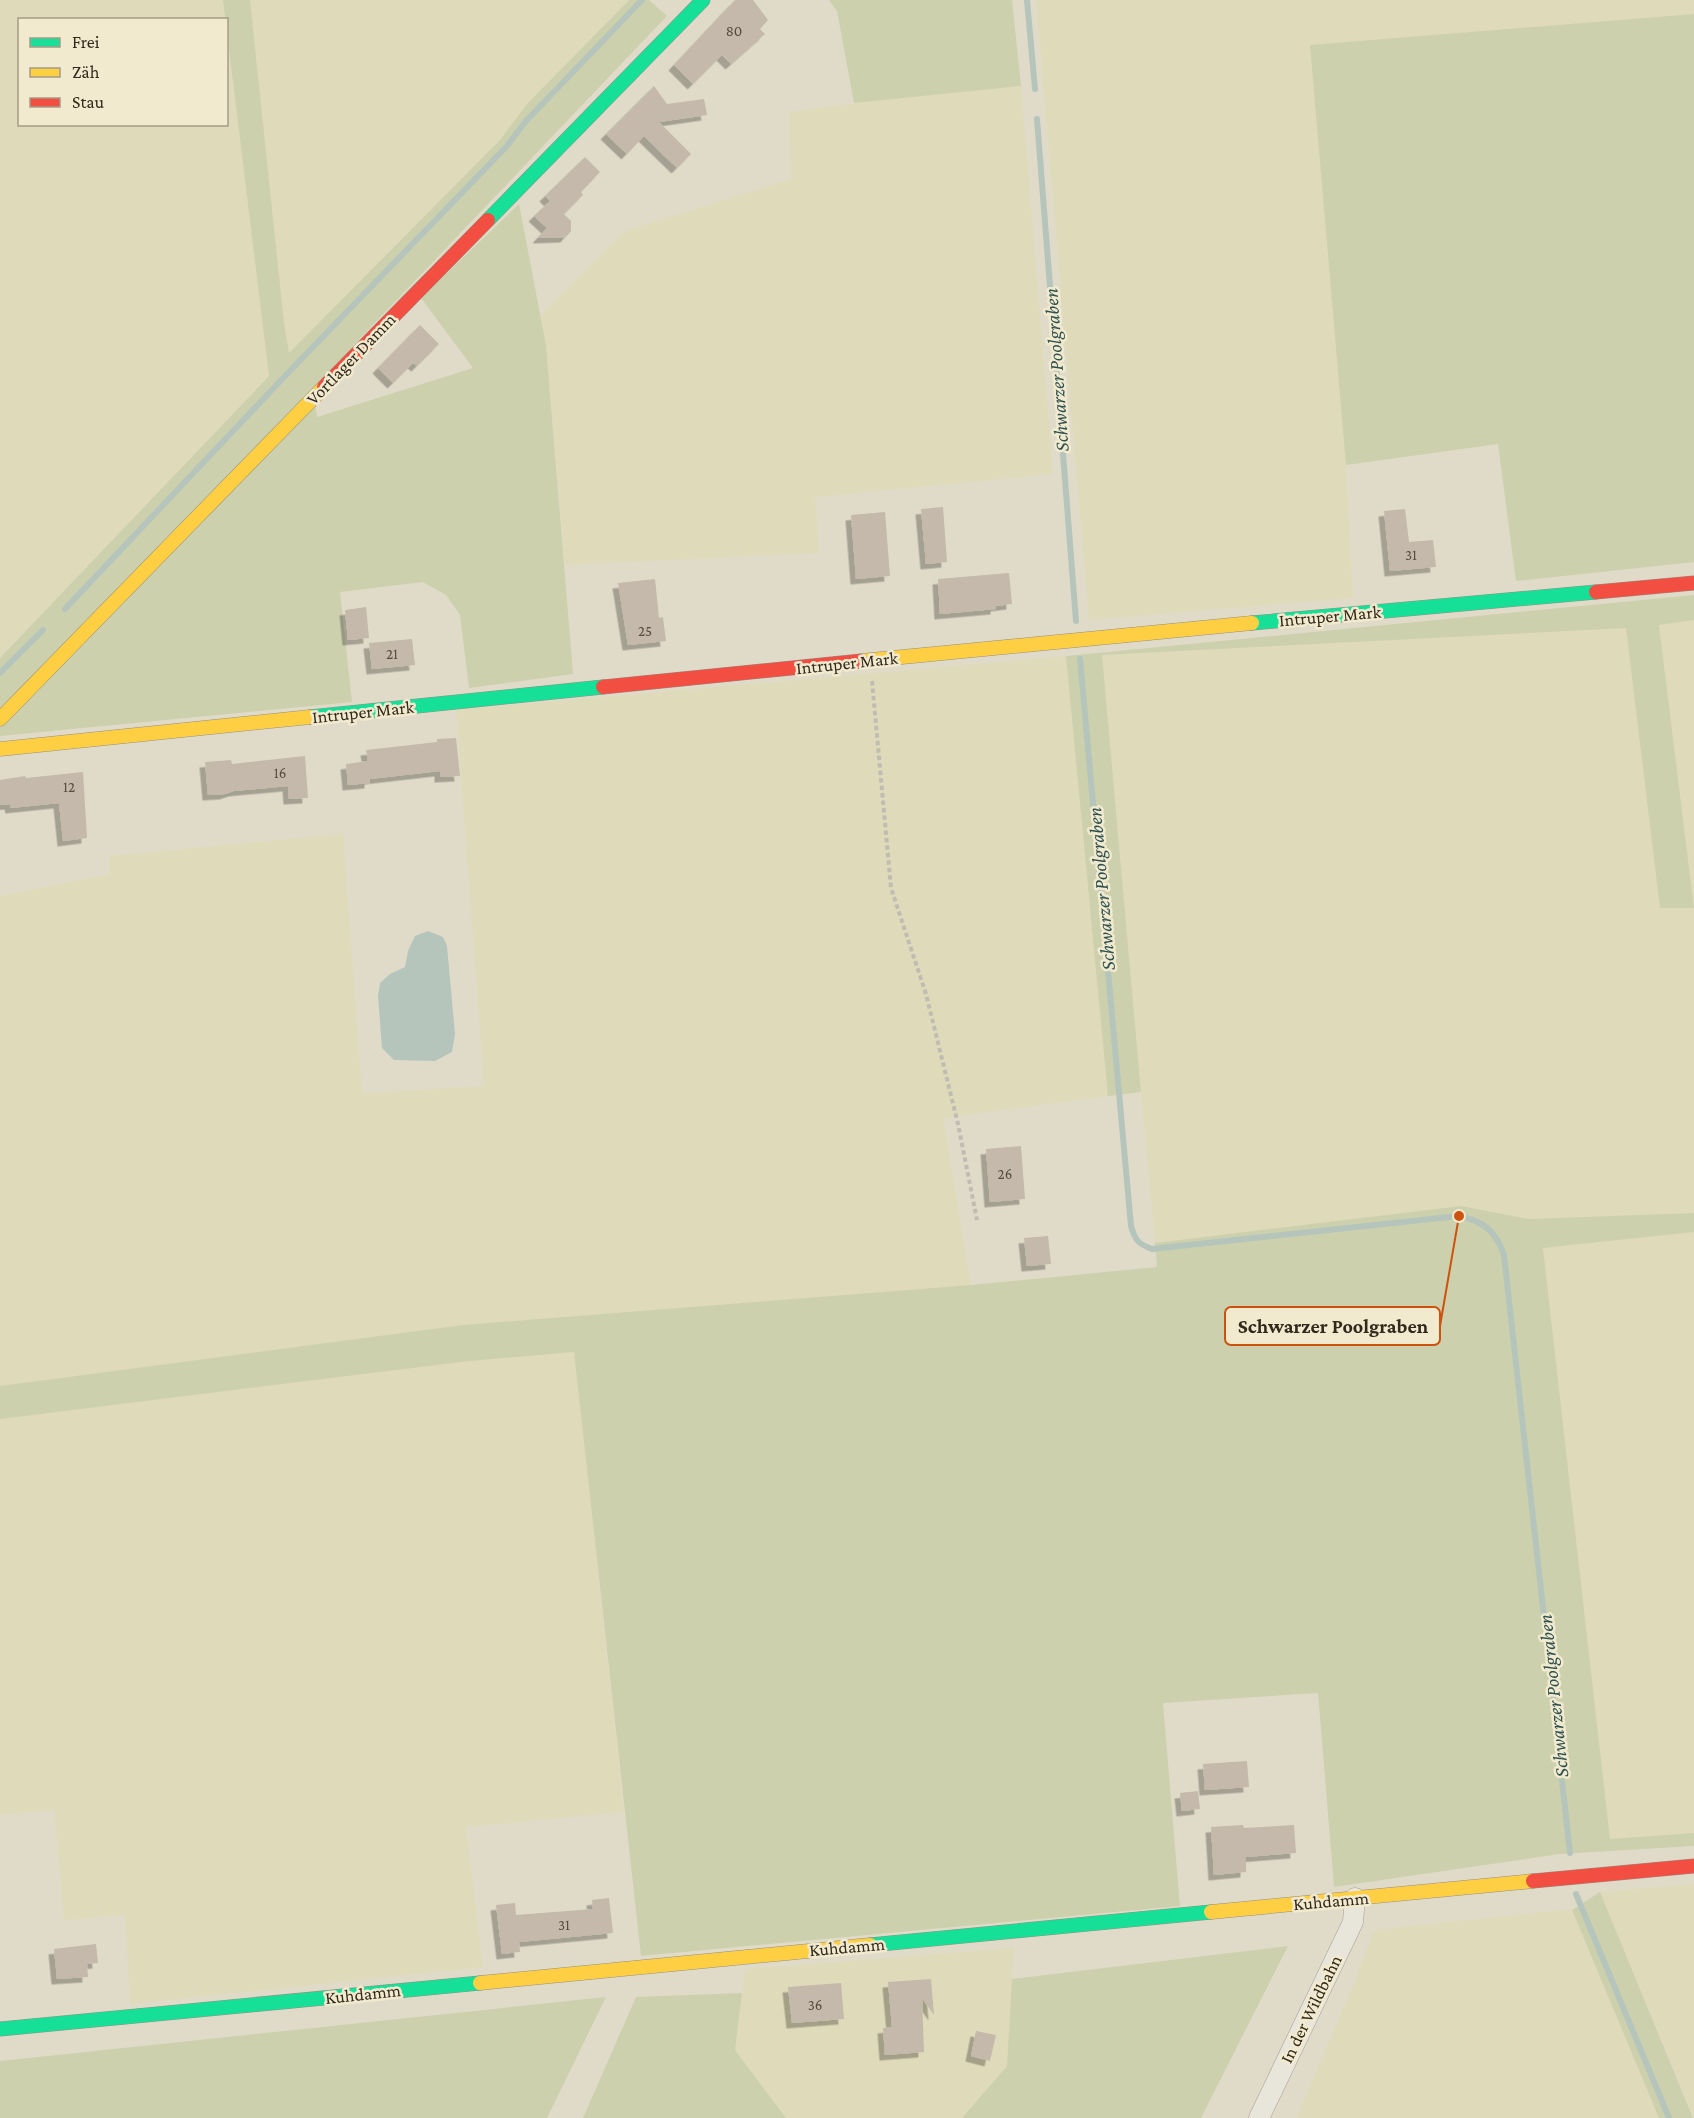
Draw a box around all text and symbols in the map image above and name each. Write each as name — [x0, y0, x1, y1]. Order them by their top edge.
legend — [18, 18, 228, 126]
house number: 80 — [726, 23, 742, 39]
text: Frei — [72, 32, 100, 52]
text: Zäh — [72, 62, 100, 82]
text: Stau — [72, 92, 105, 112]
water label: Schwarzer Poolgraben — [1039, 287, 1074, 453]
street label: Vortlager Damm — [302, 309, 400, 409]
house number: 31 — [1405, 547, 1417, 563]
street label: Intruper Mark — [1278, 602, 1382, 630]
house number: 25 — [638, 623, 652, 639]
house number: 21 — [386, 646, 398, 662]
street label: Intruper Mark — [795, 648, 899, 678]
street label: Intruper Mark — [311, 697, 415, 727]
house number: 16 — [274, 765, 286, 781]
house number: 12 — [63, 779, 75, 795]
water label: Schwarzer Poolgraben — [1083, 806, 1120, 972]
house number: 26 — [998, 1166, 1012, 1182]
callout: Schwarzer Poolgraben — [1225, 1307, 1440, 1345]
text: Schwarzer Poolgraben — [1238, 1315, 1429, 1337]
water label: Schwarzer Poolgraben — [1533, 1613, 1574, 1779]
street label: Kuhdamm — [1292, 1888, 1370, 1914]
house number: 31 — [558, 1917, 570, 1933]
street label: Kuhdamm — [808, 1934, 886, 1960]
street label: In der Wildbahn — [1276, 1951, 1346, 2066]
street label: Kuhdamm — [324, 1980, 402, 2008]
house number: 36 — [808, 1997, 822, 2013]

